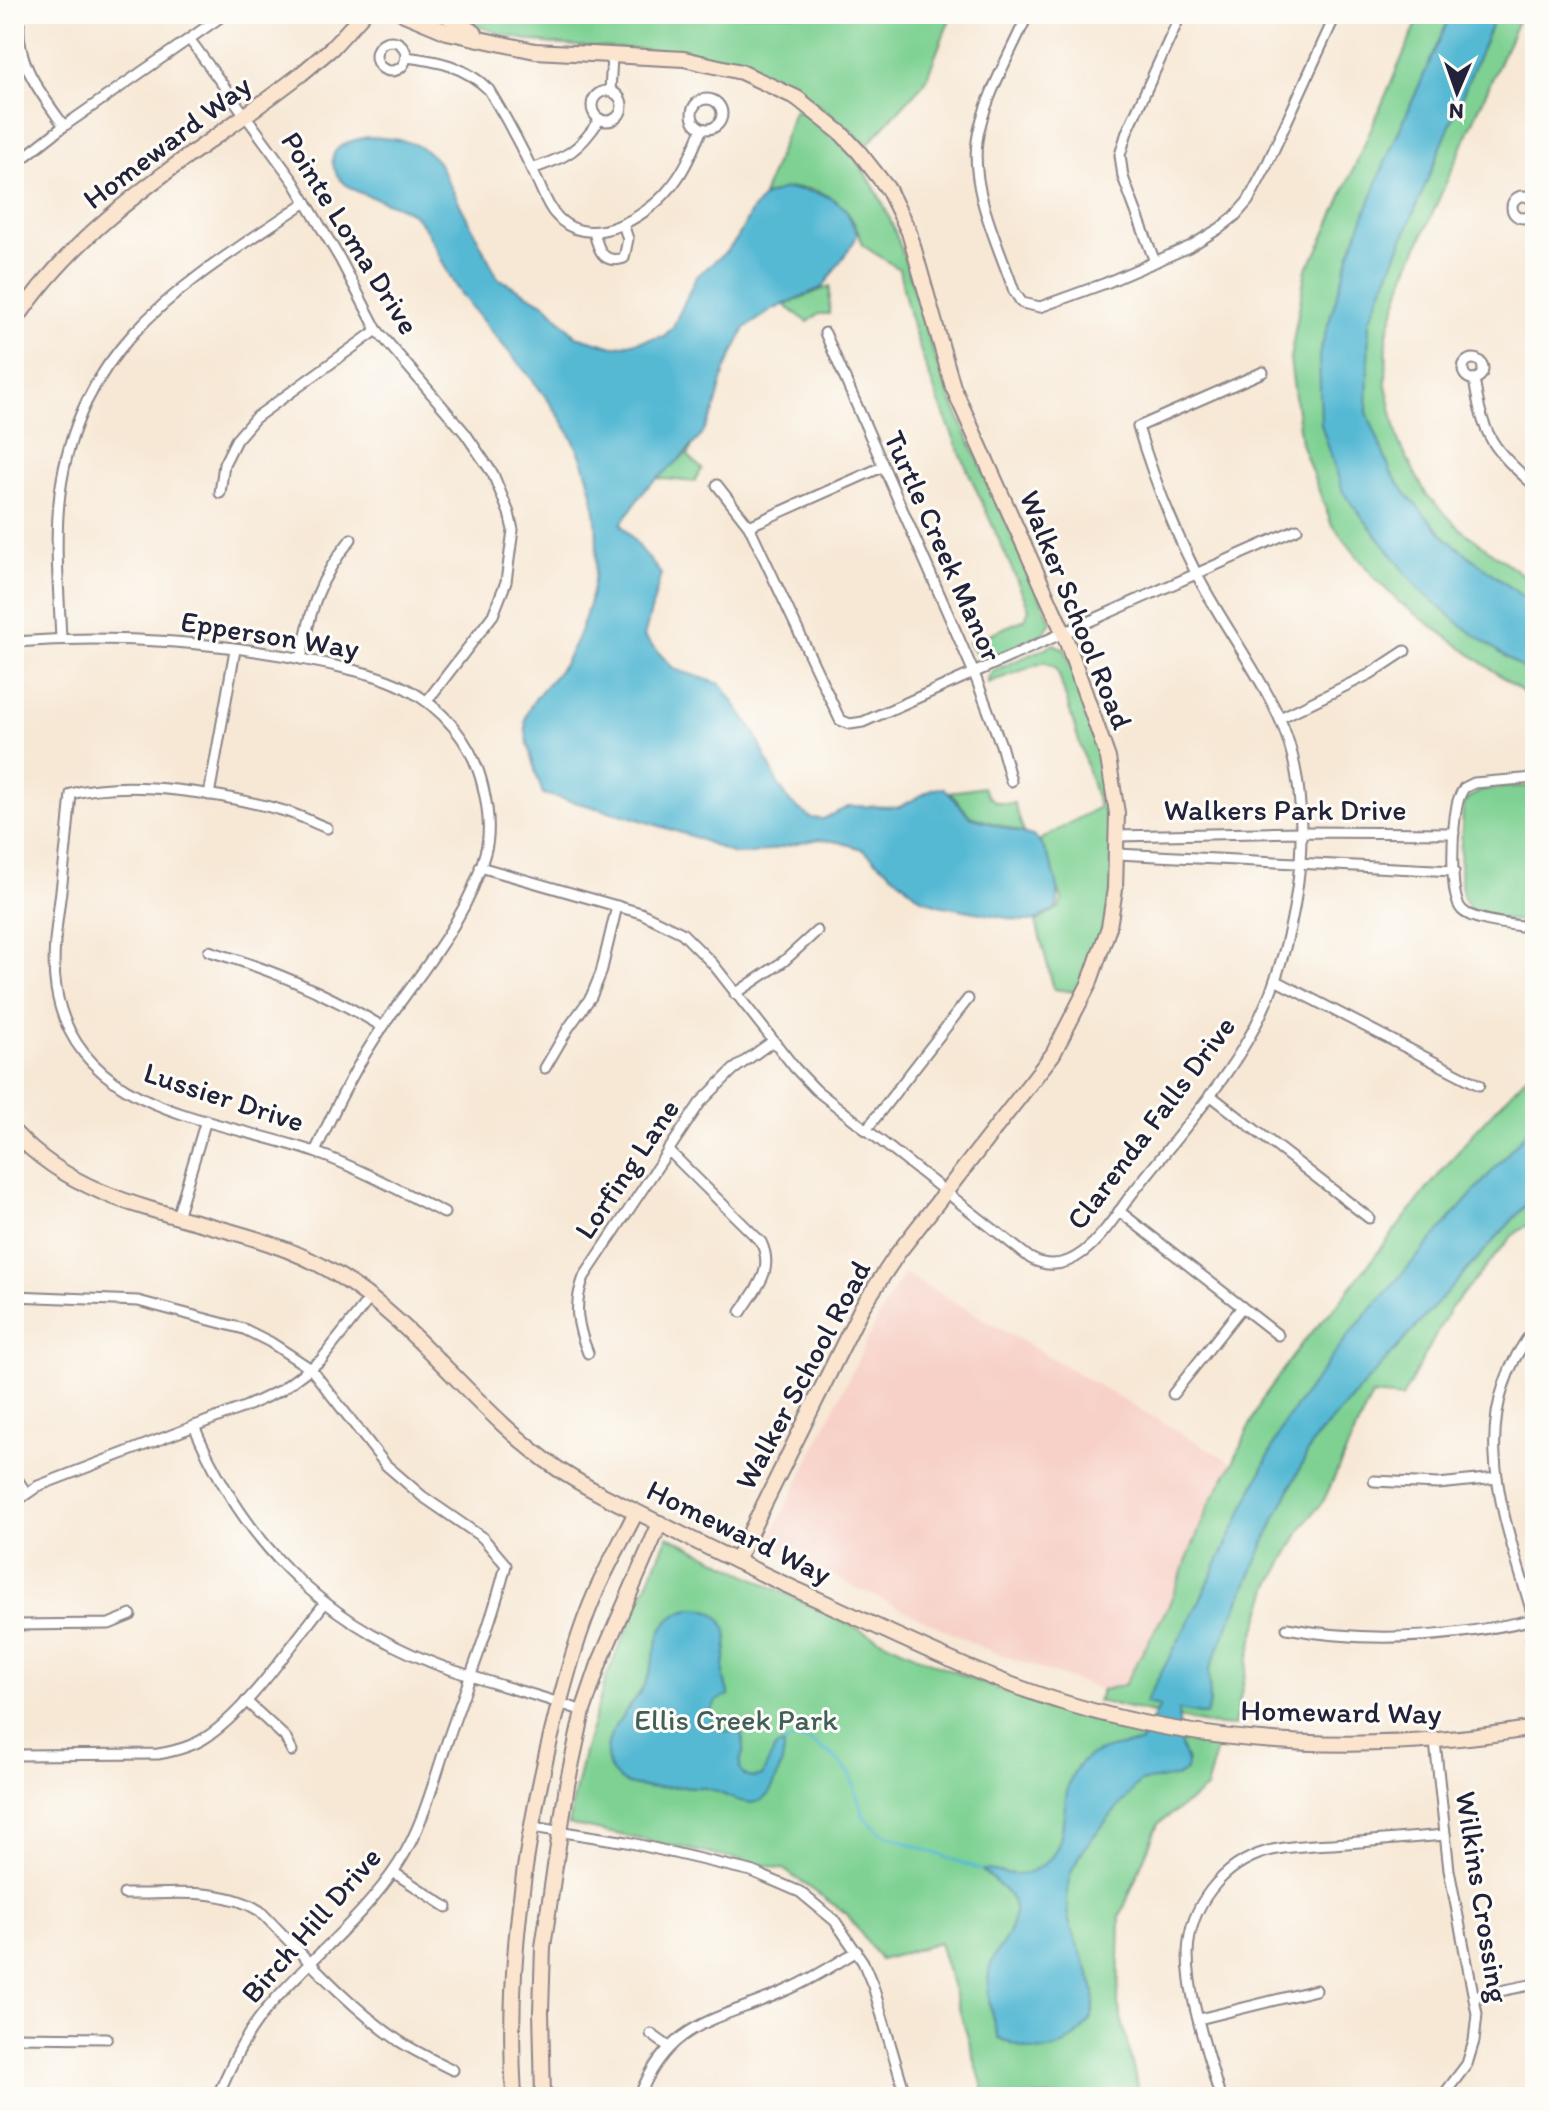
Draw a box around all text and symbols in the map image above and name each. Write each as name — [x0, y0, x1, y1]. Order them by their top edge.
north arrow — [1417, 52, 1497, 132]
street label: Homeward Way — [75, 66, 258, 217]
text: N — [1448, 98, 1464, 125]
street label: Pointe Loma Drive — [273, 124, 428, 341]
street label: Turtle Creek Manor — [876, 425, 1011, 667]
street label: Walker School Road — [1012, 485, 1141, 735]
street label: Epperson Way — [178, 602, 362, 667]
street label: Walkers Park Drive — [1163, 791, 1407, 828]
street label: Clarenda Falls Drive — [1058, 1009, 1243, 1237]
street label: Lussier Drive — [139, 1053, 309, 1140]
street label: Lorfing Lane — [566, 1091, 687, 1246]
street label: Walker School Road — [726, 1253, 879, 1496]
street label: Homeward Way — [641, 1471, 838, 1592]
street label: Homeward Way — [1240, 1691, 1442, 1732]
park label: Ellis Creek Park — [634, 1701, 838, 1738]
street label: Wilkins Crossing — [1448, 1789, 1518, 2006]
street label: Birch Hill Drive — [233, 1839, 389, 2010]

